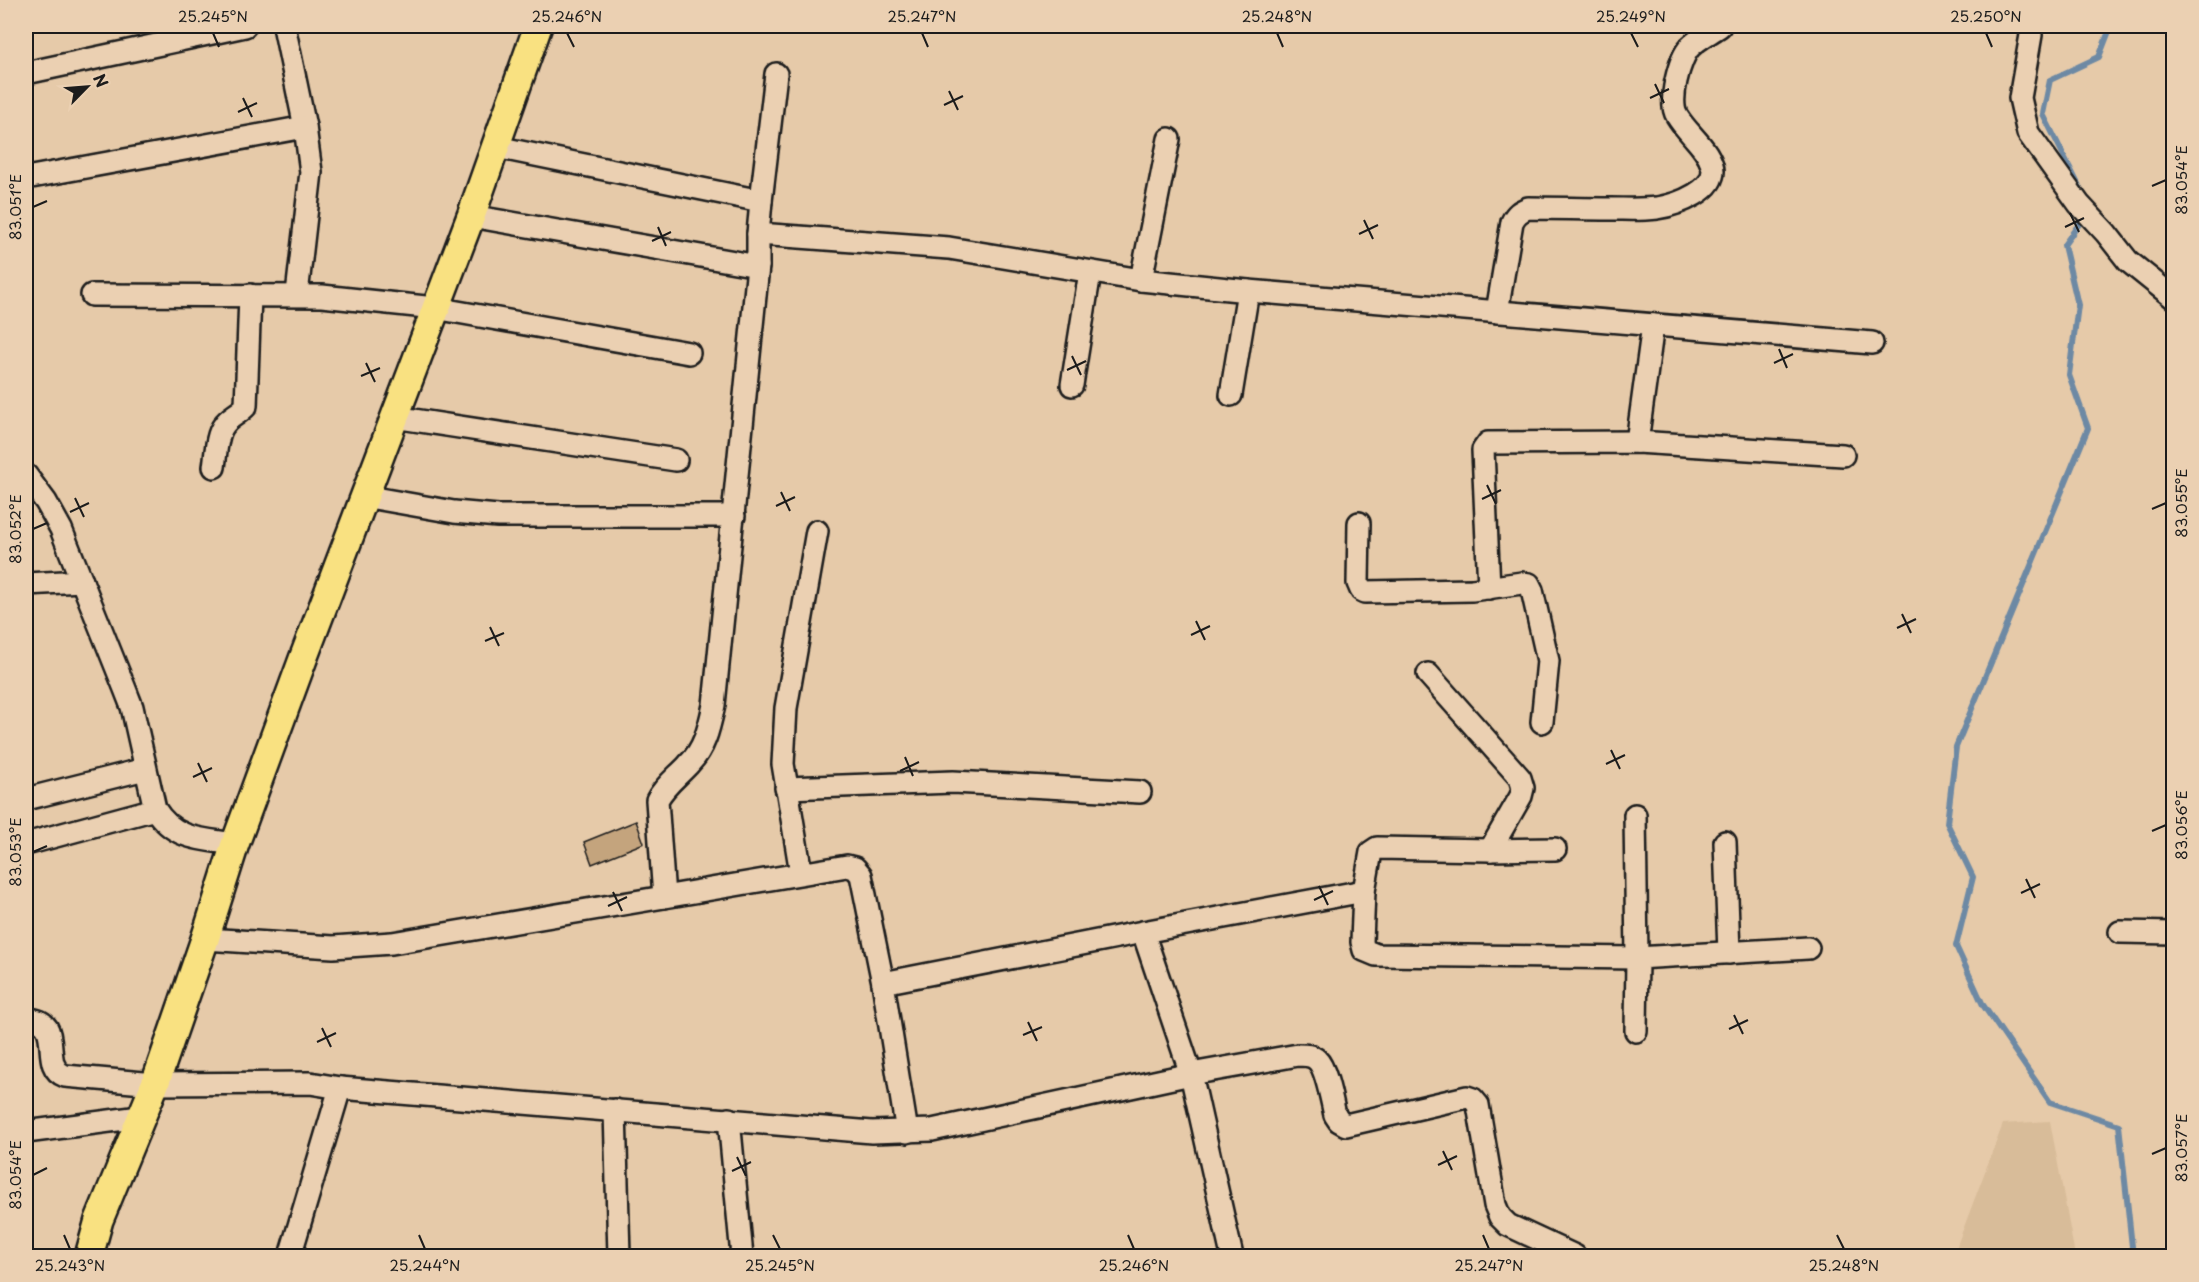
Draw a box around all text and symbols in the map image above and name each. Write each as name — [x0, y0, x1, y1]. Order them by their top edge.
text: 25.245°N — [178, 4, 248, 27]
text: 25.246°N — [532, 4, 602, 27]
text: 25.247°N — [888, 4, 957, 27]
text: 25.248°N — [1242, 4, 1312, 27]
text: 25.249°N — [1596, 4, 1666, 27]
text: 25.250°N — [1950, 4, 2022, 27]
north arrow — [57, 57, 117, 117]
text: N — [88, 69, 115, 91]
text: 83.054°E — [2169, 145, 2192, 215]
text: 83.051°E — [3, 174, 26, 240]
text: 83.055°E — [2169, 468, 2192, 538]
text: 83.052°E — [3, 494, 26, 564]
text: 83.056°E — [2169, 790, 2192, 860]
text: 83.053°E — [3, 817, 26, 887]
text: 83.057°E — [2169, 1114, 2192, 1182]
text: 83.054°E — [3, 1140, 26, 1210]
text: 25.243°N — [35, 1253, 105, 1276]
text: 25.244°N — [390, 1253, 460, 1276]
text: 25.245°N — [745, 1253, 815, 1276]
text: 25.246°N — [1099, 1253, 1169, 1276]
text: 25.247°N — [1455, 1253, 1524, 1276]
text: 25.248°N — [1809, 1253, 1879, 1276]

